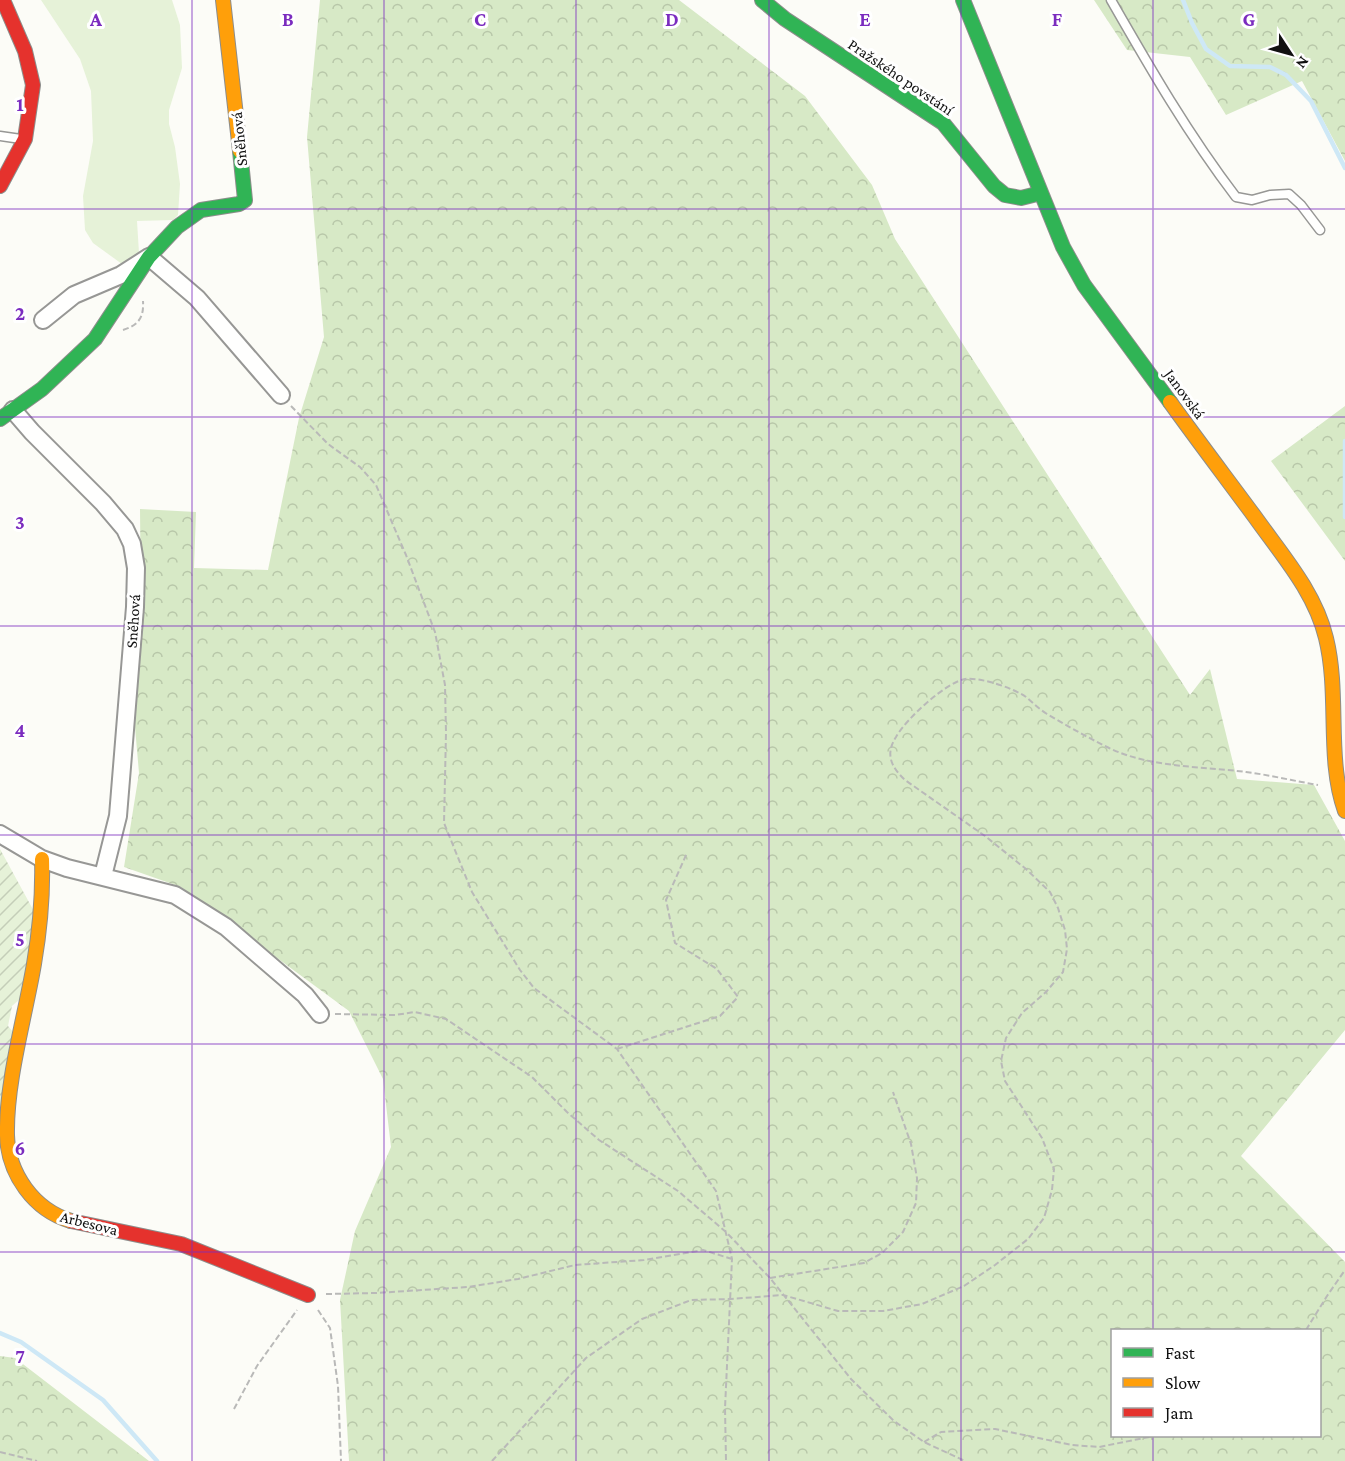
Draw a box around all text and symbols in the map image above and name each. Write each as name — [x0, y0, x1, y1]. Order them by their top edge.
text: A — [89, 8, 103, 30]
text: B — [282, 8, 294, 30]
text: C — [474, 8, 486, 30]
text: D — [665, 8, 679, 30]
text: E — [859, 8, 871, 30]
text: F — [1052, 8, 1063, 30]
text: G — [1243, 8, 1256, 30]
north arrow — [1261, 24, 1321, 84]
street label: Pražského povstání — [845, 36, 958, 120]
text: N — [1293, 53, 1313, 72]
text: 1 — [16, 93, 24, 115]
street label: Sněhová — [228, 111, 250, 167]
text: 2 — [15, 302, 25, 324]
street label: Janovská — [1159, 364, 1209, 423]
text: 3 — [15, 511, 25, 533]
street label: Sněhová — [123, 593, 143, 649]
text: 4 — [15, 719, 26, 741]
text: 5 — [15, 928, 25, 950]
text: 6 — [15, 1137, 25, 1159]
street label: Arbesova — [58, 1208, 120, 1239]
legend — [1111, 1329, 1321, 1437]
text: Fast — [1165, 1343, 1196, 1363]
text: 7 — [15, 1345, 25, 1367]
text: Slow — [1165, 1373, 1201, 1393]
text: Jam — [1163, 1403, 1194, 1423]

